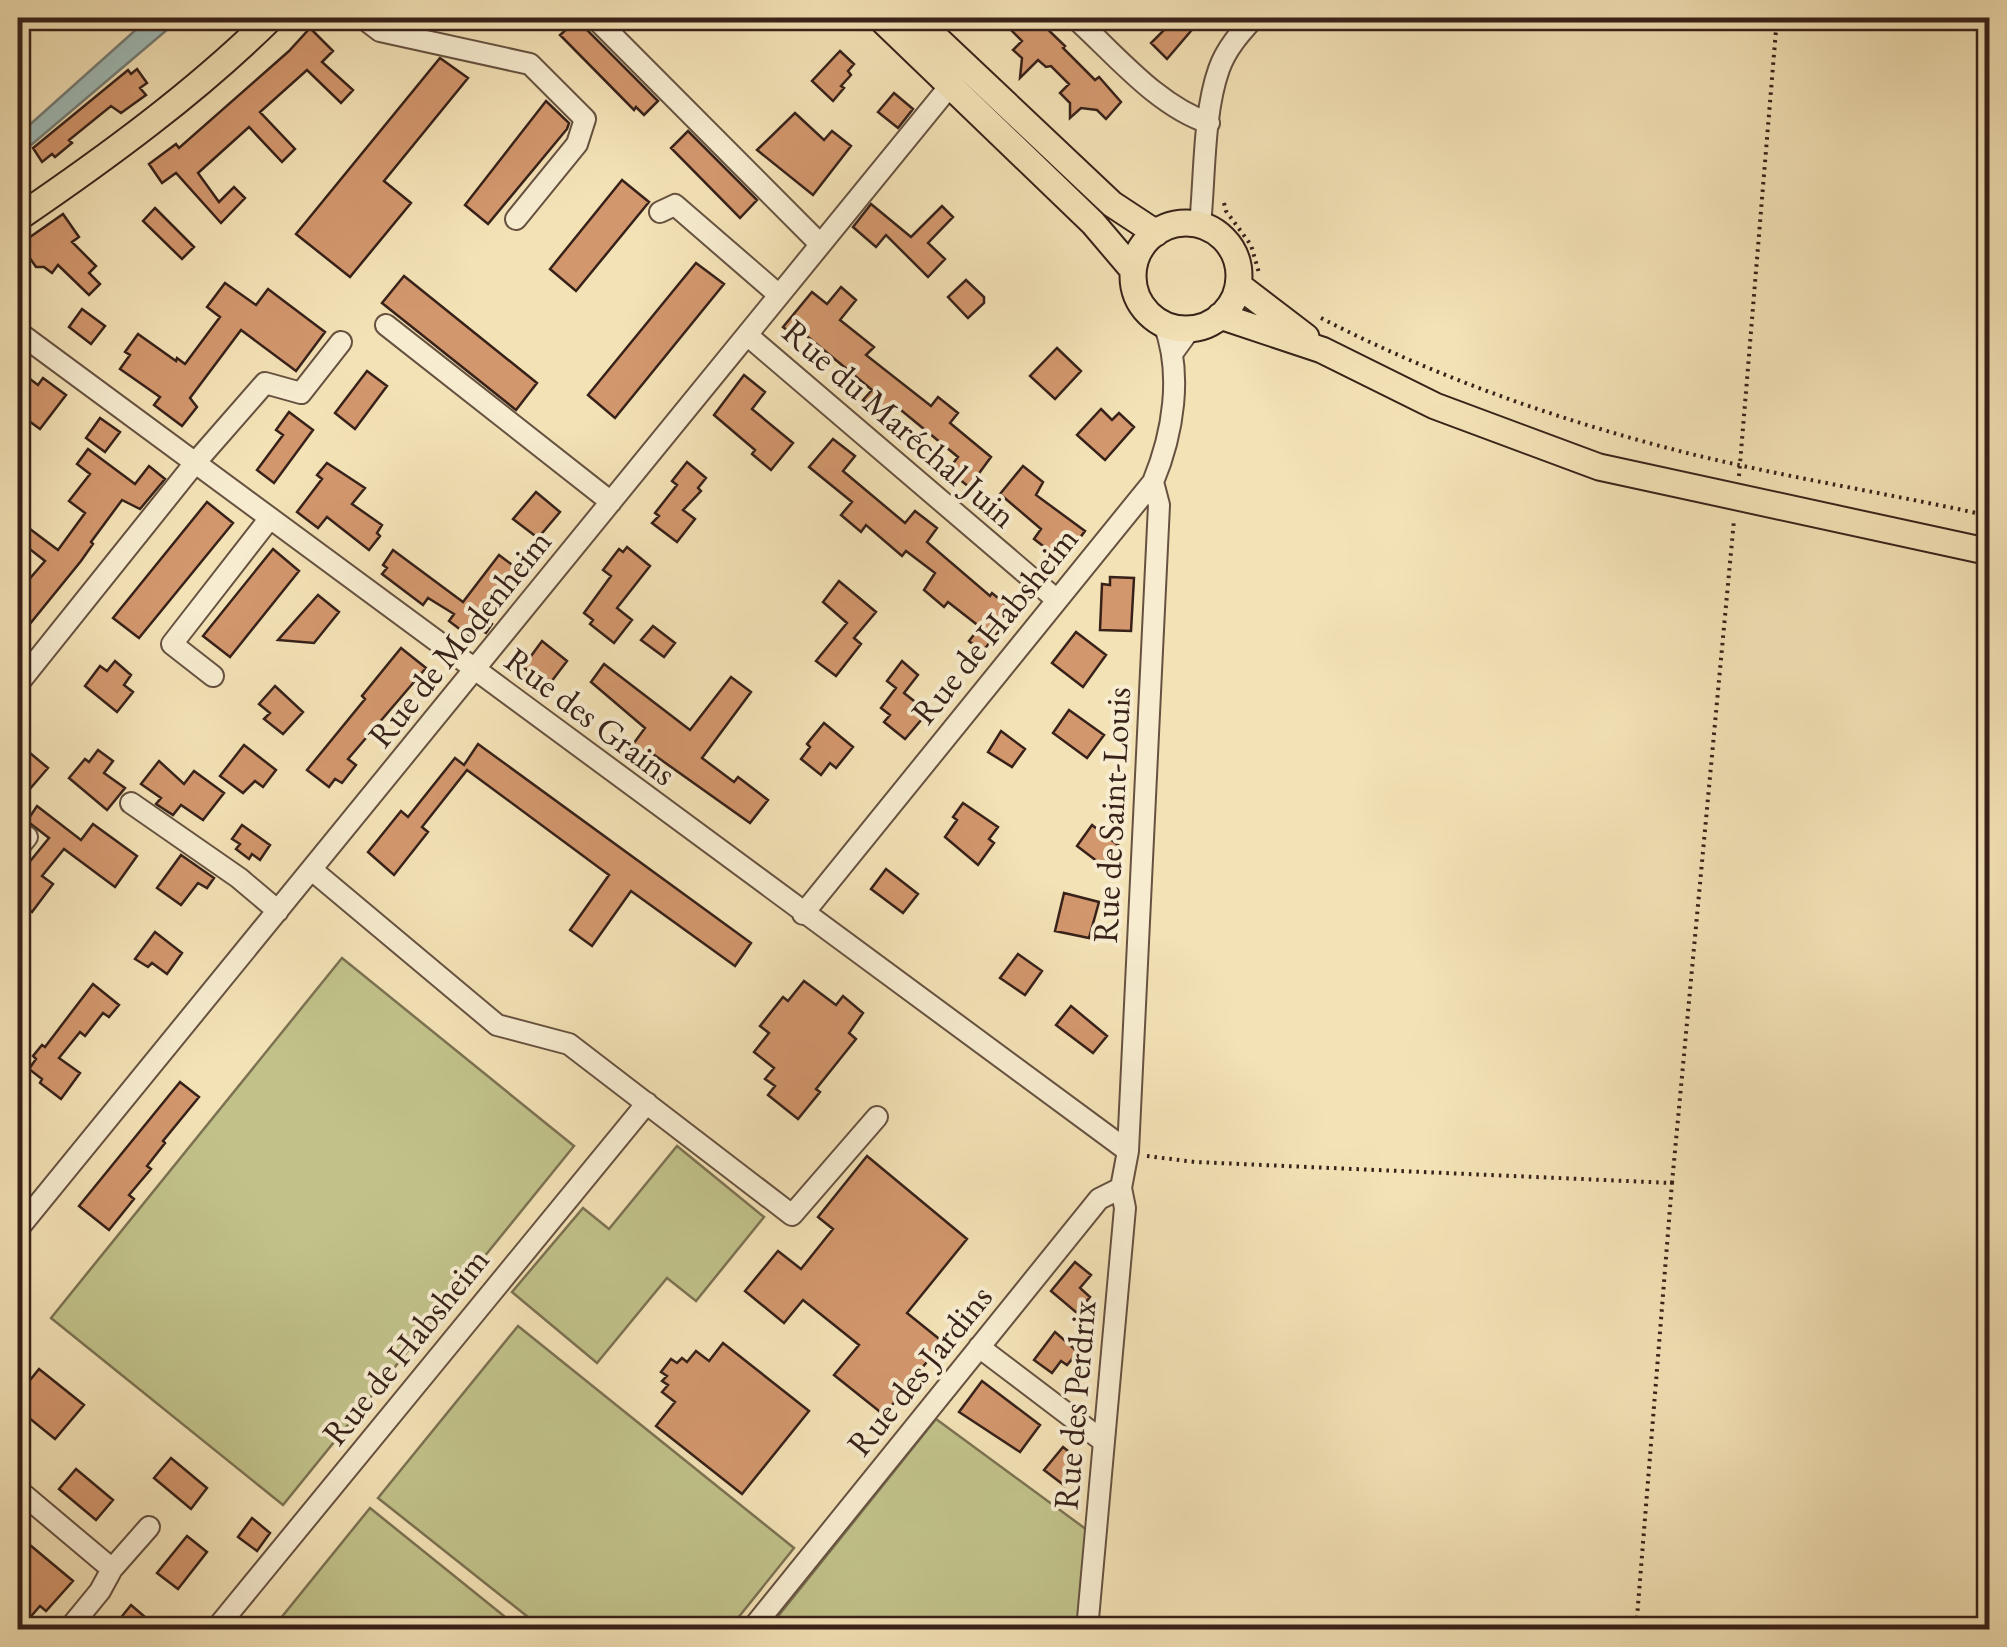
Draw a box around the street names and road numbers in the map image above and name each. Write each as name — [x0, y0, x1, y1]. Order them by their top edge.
street label: Rue du Maréchal Juin — [774, 309, 1026, 537]
street label: Rue de Habsheim — [901, 517, 1087, 733]
street label: Rue de Modenheim — [357, 520, 561, 756]
street label: Rue des Grains — [496, 637, 686, 795]
street label: Rue de Saint-Louis — [1082, 686, 1140, 944]
street label: Rue de Habsheim — [312, 1238, 498, 1454]
street label: Rue des Jardins — [836, 1275, 1002, 1465]
street label: Rue des Perdrix — [1042, 1299, 1106, 1511]

